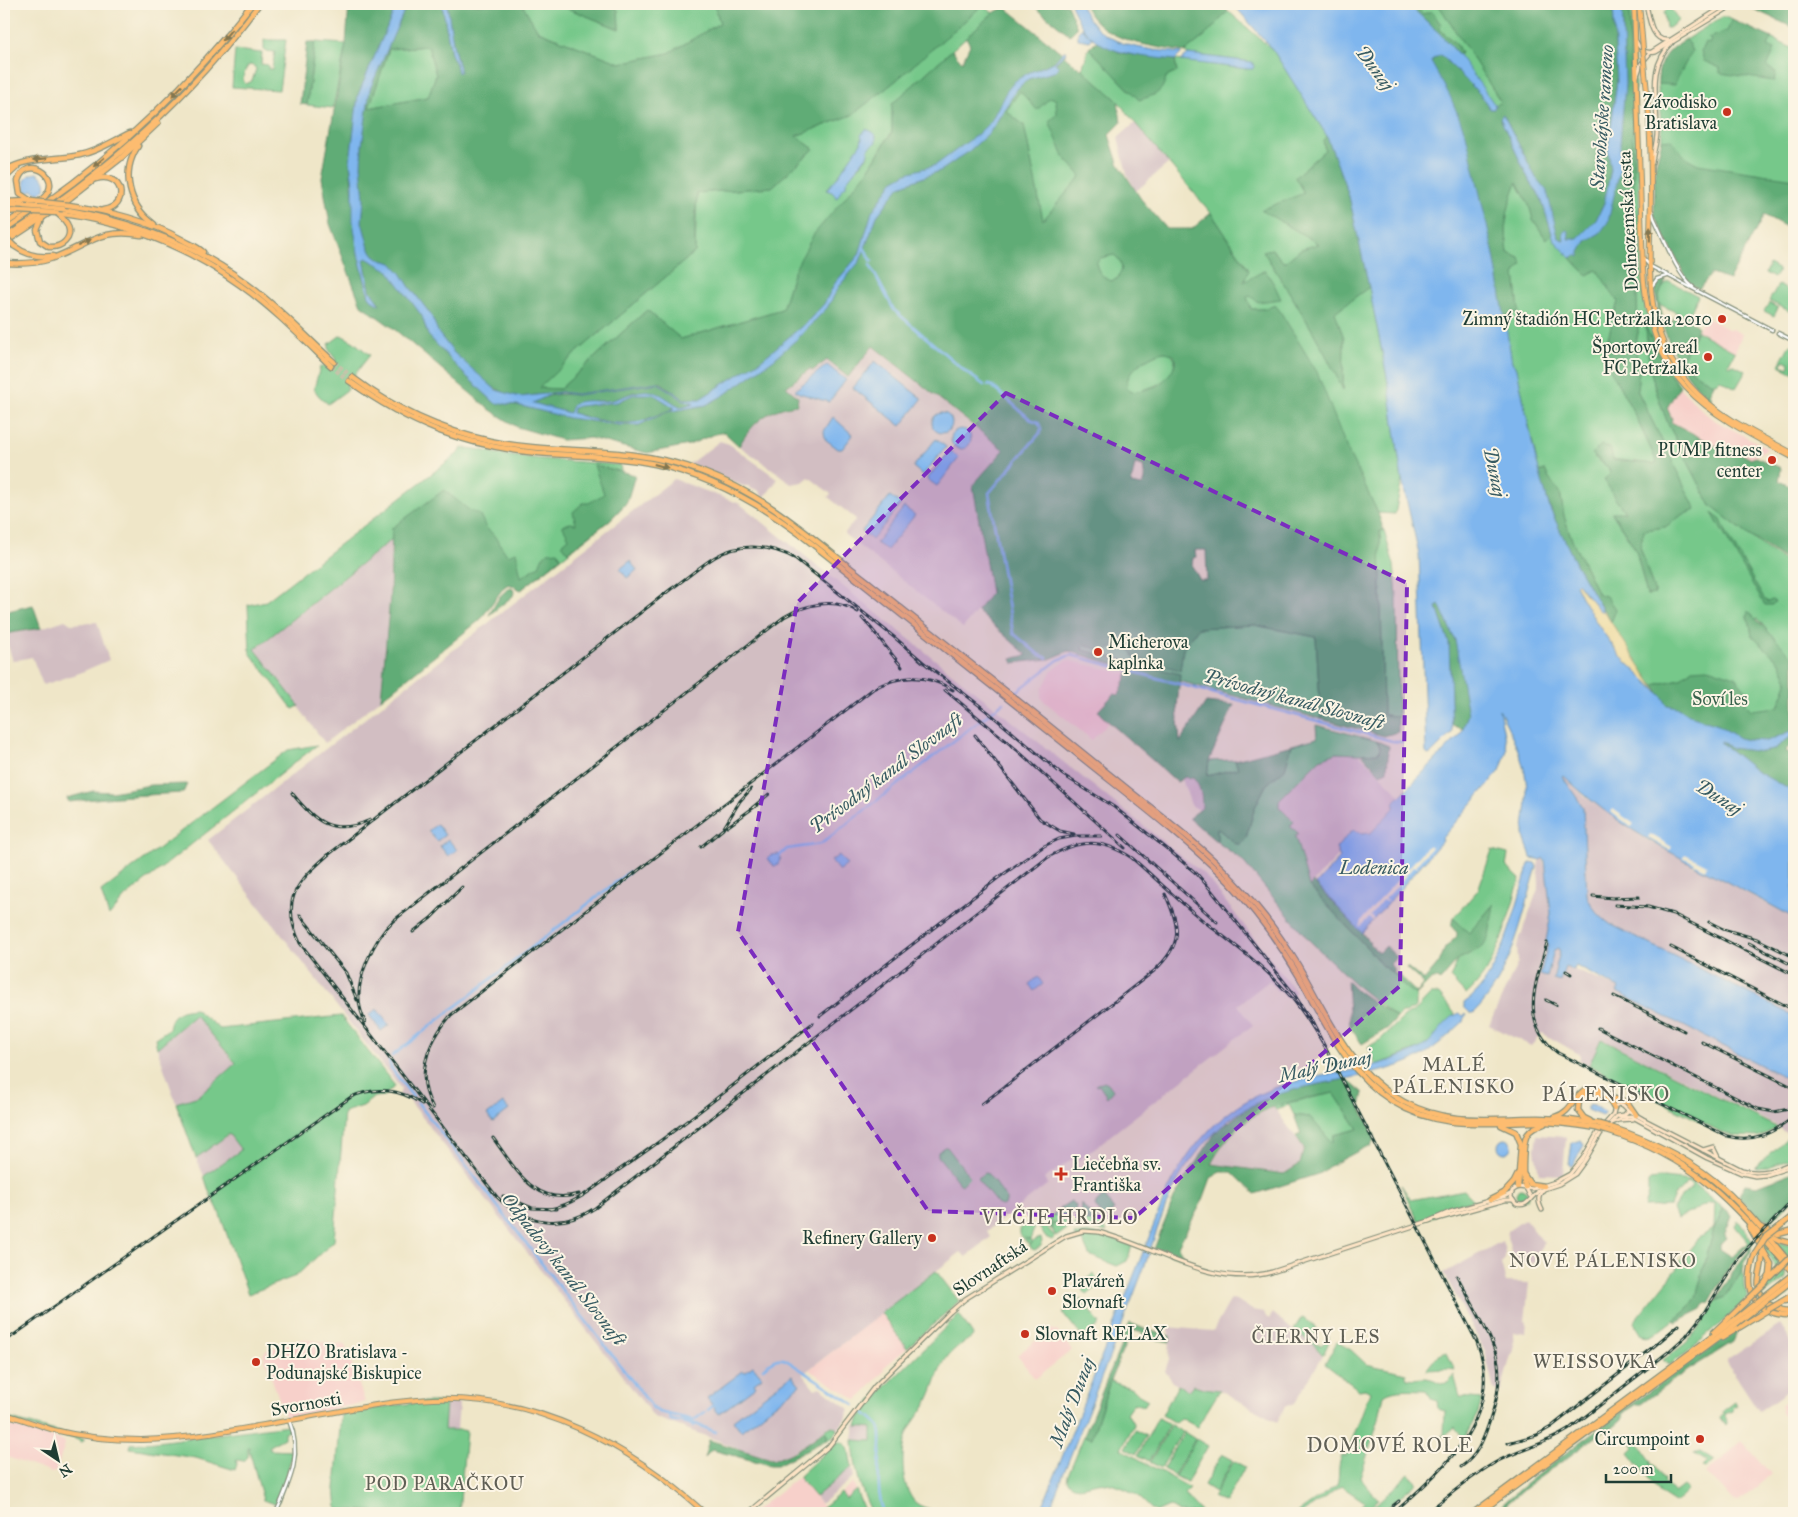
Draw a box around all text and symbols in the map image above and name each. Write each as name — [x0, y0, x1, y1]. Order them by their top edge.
one-way arrow — [221, 29, 232, 42]
water label: Dunaj — [1351, 41, 1401, 97]
water label: Starohájske rameno — [1585, 44, 1619, 191]
one-way arrow — [171, 84, 183, 96]
place label: Závodisko Bratislava — [1643, 91, 1717, 134]
marker: Závodisko Bratislava — [1721, 106, 1733, 118]
street label: Dolnozemská cesta — [1613, 150, 1643, 292]
one-way arrow — [32, 155, 48, 163]
one-way arrow — [92, 157, 105, 168]
one-way arrow — [1646, 225, 1654, 241]
one-way arrow — [76, 239, 91, 247]
place label: Zimný štadión HC Petržalka 2010 — [1462, 308, 1712, 330]
marker: Zimný štadión HC Petržalka 2010 — [1716, 313, 1728, 325]
place label: Športový areál FC Petržalka — [1592, 335, 1698, 379]
marker: Športový areál FC Petržalka — [1702, 351, 1714, 363]
place label: PUMP fitness center — [1658, 439, 1762, 482]
water label: Dunaj — [1479, 445, 1512, 501]
marker: PUMP fitness center — [1766, 454, 1778, 466]
one-way arrow — [653, 462, 669, 470]
place label: Micherova kaplnka — [1108, 631, 1189, 674]
marker: Micherova kaplnka — [1092, 646, 1104, 658]
water label: Prívodný kanál Slovnaft — [1201, 664, 1388, 734]
park label: Soví les — [1692, 688, 1748, 710]
water label: Prívodný kanál Slovnaft — [805, 707, 968, 838]
water label: Dunaj — [1692, 774, 1748, 821]
water label: Lodenica — [1338, 856, 1409, 879]
water label: Malý Dunaj — [1275, 1045, 1375, 1087]
district label: MALÉ PÁLENISKO — [1393, 1052, 1515, 1098]
district label: PÁLENISKO — [1542, 1081, 1670, 1106]
place label: Liečebňa sv. Františka — [1072, 1153, 1161, 1196]
marker: Liečebňa sv. Františka — [1054, 1167, 1068, 1181]
water label: Odpadový kanál Slovnaft — [496, 1188, 632, 1352]
district label: VLČIE HRDLO — [980, 1204, 1139, 1229]
place label: Refinery Gallery — [802, 1227, 923, 1249]
marker: Refinery Gallery — [926, 1232, 938, 1244]
street label: Slovnaftská — [949, 1235, 1032, 1301]
district label: NOVÉ PÁLENISKO — [1509, 1248, 1697, 1272]
place label: Plaváreň Slovnaft — [1062, 1270, 1125, 1313]
marker: Plaváreň Slovnaft — [1046, 1285, 1058, 1297]
place label: Slovnaft RELAX — [1035, 1323, 1167, 1345]
district label: ČIERNY LES — [1252, 1325, 1380, 1348]
marker: Slovnaft RELAX — [1019, 1328, 1031, 1340]
place label: DHZO Bratislava - Podunajské Biskupice — [266, 1341, 422, 1384]
district label: WEISSOVKA — [1533, 1350, 1657, 1373]
water label: Malý Dunaj — [1044, 1352, 1100, 1452]
marker: DHZO Bratislava - Podunajské Biskupice — [250, 1356, 262, 1368]
street label: Svornosti — [269, 1387, 343, 1421]
place label: Circumpoint — [1595, 1428, 1691, 1450]
district label: DOMOVÉ ROLE — [1306, 1431, 1474, 1457]
marker: Circumpoint — [1694, 1433, 1706, 1445]
north arrow — [32, 1434, 82, 1484]
scale bar — [1606, 1452, 1670, 1484]
text: N — [55, 1460, 75, 1481]
text: 200 m — [1613, 1460, 1654, 1478]
district label: POD PARAČKOU — [365, 1472, 525, 1495]

